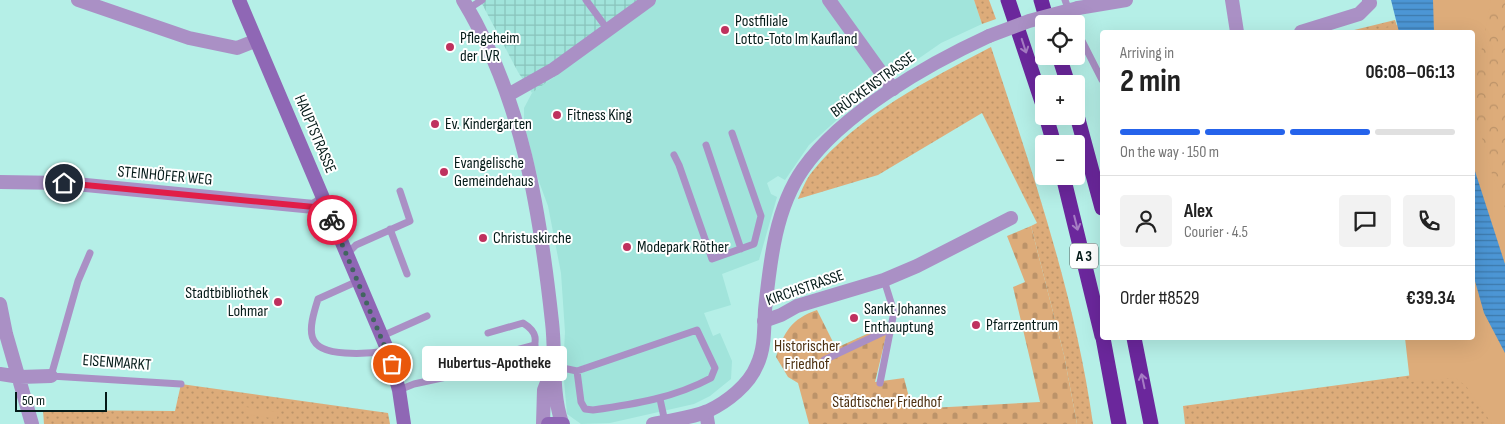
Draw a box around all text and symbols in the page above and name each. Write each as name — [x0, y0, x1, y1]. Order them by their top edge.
place label: Postfiliale Lotto-Toto Im Kaufland — [735, 12, 858, 49]
map controls — [1035, 15, 1085, 185]
button: locate — [1035, 15, 1085, 65]
marker: Postfiliale Lotto-Toto Im Kaufland — [719, 24, 731, 36]
place label: Pflegeheim der LVR — [460, 29, 520, 66]
one-way arrow — [1019, 38, 1029, 54]
marker: Pflegeheim der LVR — [444, 41, 456, 53]
text: Arriving in — [1120, 44, 1174, 63]
street label: BRÜCKENSTRASSE — [827, 48, 919, 122]
text: 06:08–06:13 — [1365, 61, 1455, 84]
text: 2 min — [1120, 62, 1181, 101]
button: + — [1035, 75, 1085, 125]
street label: HAUPTSTRASSE — [290, 92, 340, 176]
place label: Fitness King — [567, 106, 632, 125]
marker: Fitness King — [551, 109, 563, 121]
place label: Ev. Kindergarten — [445, 115, 532, 134]
marker: Ev. Kindergarten — [429, 118, 441, 130]
button: − — [1035, 135, 1085, 185]
text: On the way · 150 m — [1120, 143, 1219, 162]
place label: Evangelische Gemeindehaus — [454, 154, 534, 191]
pin — [43, 162, 85, 204]
street label: STEINHÖFER WEG — [117, 162, 213, 190]
marker: Evangelische Gemeindehaus — [438, 166, 450, 178]
icon: home — [50, 169, 78, 197]
courier — [307, 195, 357, 245]
button: person — [1120, 195, 1172, 247]
button: chat — [1339, 195, 1391, 247]
button: phone — [1403, 195, 1455, 247]
text: Alex — [1184, 200, 1213, 223]
icon: bike — [318, 206, 346, 234]
one-way arrow — [1072, 215, 1081, 231]
text: Courier · 4.5 — [1184, 223, 1248, 242]
place label: Christuskirche — [493, 229, 571, 248]
marker: Christuskirche — [477, 232, 489, 244]
place label: Modepark Röther — [637, 238, 729, 257]
marker: Modepark Röther — [621, 241, 633, 253]
road number: A 3 — [1070, 244, 1098, 268]
street label: KIRCHSTRASSE — [764, 266, 846, 310]
place label: Stadtbibliothek Lohmar — [185, 284, 268, 321]
text: Order #8529 — [1120, 287, 1199, 310]
text: €39.34 — [1406, 287, 1455, 310]
marker: Stadtbibliothek Lohmar — [272, 296, 284, 308]
place label: Sankt Johannes Enthauptung — [864, 300, 946, 337]
marker: Sankt Johannes Enthauptung — [848, 312, 860, 324]
place label: Pfarrzentrum — [986, 316, 1058, 335]
marker: Pfarrzentrum — [970, 319, 982, 331]
park label: Historischer Friedhof — [774, 337, 840, 374]
pin — [371, 343, 413, 385]
callout: Hubertus-Apotheke — [422, 346, 567, 382]
icon: bag — [378, 350, 406, 378]
street label: EISENMARKT — [82, 351, 153, 375]
text: Hubertus-Apotheke — [438, 354, 551, 373]
one-way arrow — [1138, 373, 1147, 389]
scale bar — [15, 389, 108, 412]
text: 50 m — [22, 392, 45, 409]
park label: Städtischer Friedhof — [832, 393, 942, 412]

